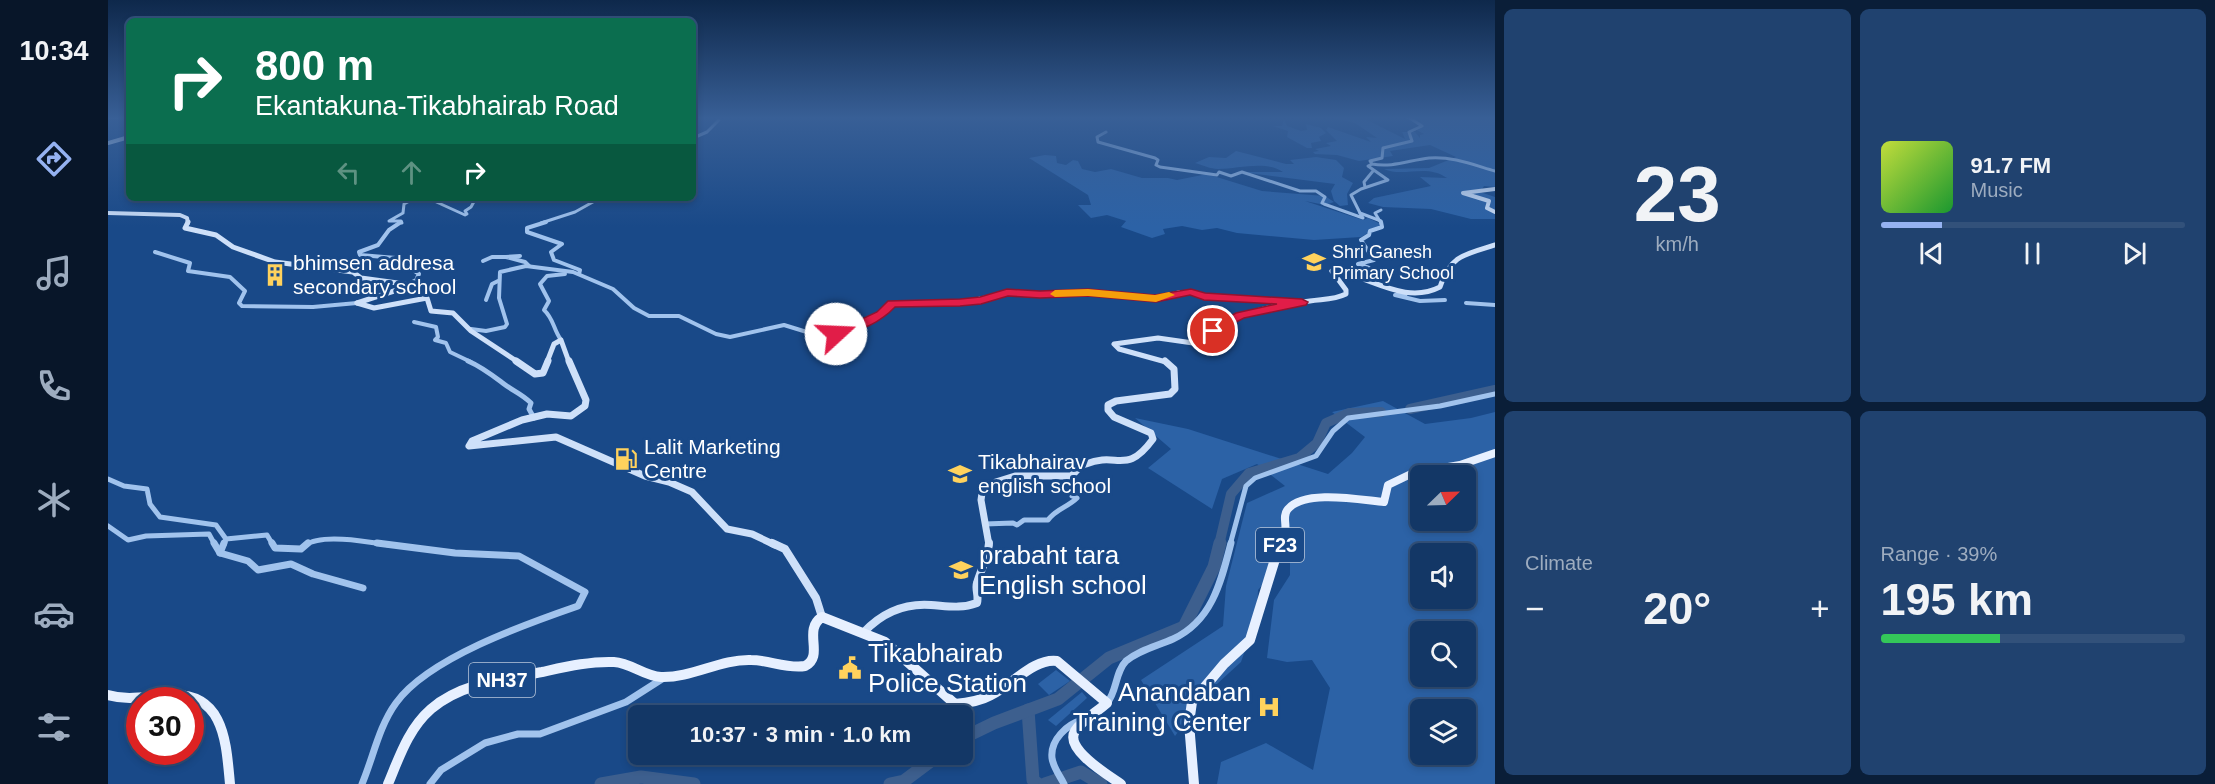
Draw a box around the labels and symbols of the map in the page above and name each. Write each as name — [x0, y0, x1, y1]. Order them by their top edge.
place label: Shri Ganesh Primary School — [1332, 242, 1454, 283]
school or university icon: Shri Ganesh Primary School — [1301, 249, 1327, 275]
place label: bhimsen addresa secondary school — [293, 251, 456, 298]
building icon: bhimsen addresa secondary school — [262, 262, 288, 288]
position arrow — [804, 302, 868, 366]
pin — [1187, 305, 1238, 356]
place label: Lalit Marketing Centre — [644, 435, 781, 482]
fuel station icon: Lalit Marketing Centre — [613, 446, 639, 472]
place label: Tikabhairav english school — [978, 450, 1111, 497]
school or university icon: Tikabhairav english school — [947, 461, 973, 487]
north arrow — [1410, 465, 1476, 531]
road number: F23 — [1256, 528, 1304, 562]
place label: prabaht tara English school — [979, 540, 1147, 600]
school or university icon: prabaht tara English school — [948, 557, 974, 583]
place label: Tikabhairab Police Station — [868, 638, 1027, 698]
public building icon: Tikabhairab Police Station — [837, 655, 863, 681]
road number: NH37 — [469, 663, 535, 697]
place label: Anandaban Training Center — [1073, 677, 1251, 737]
speed limit sign: 30 — [126, 687, 204, 765]
hospital icon: Anandaban Training Center — [1256, 694, 1282, 720]

